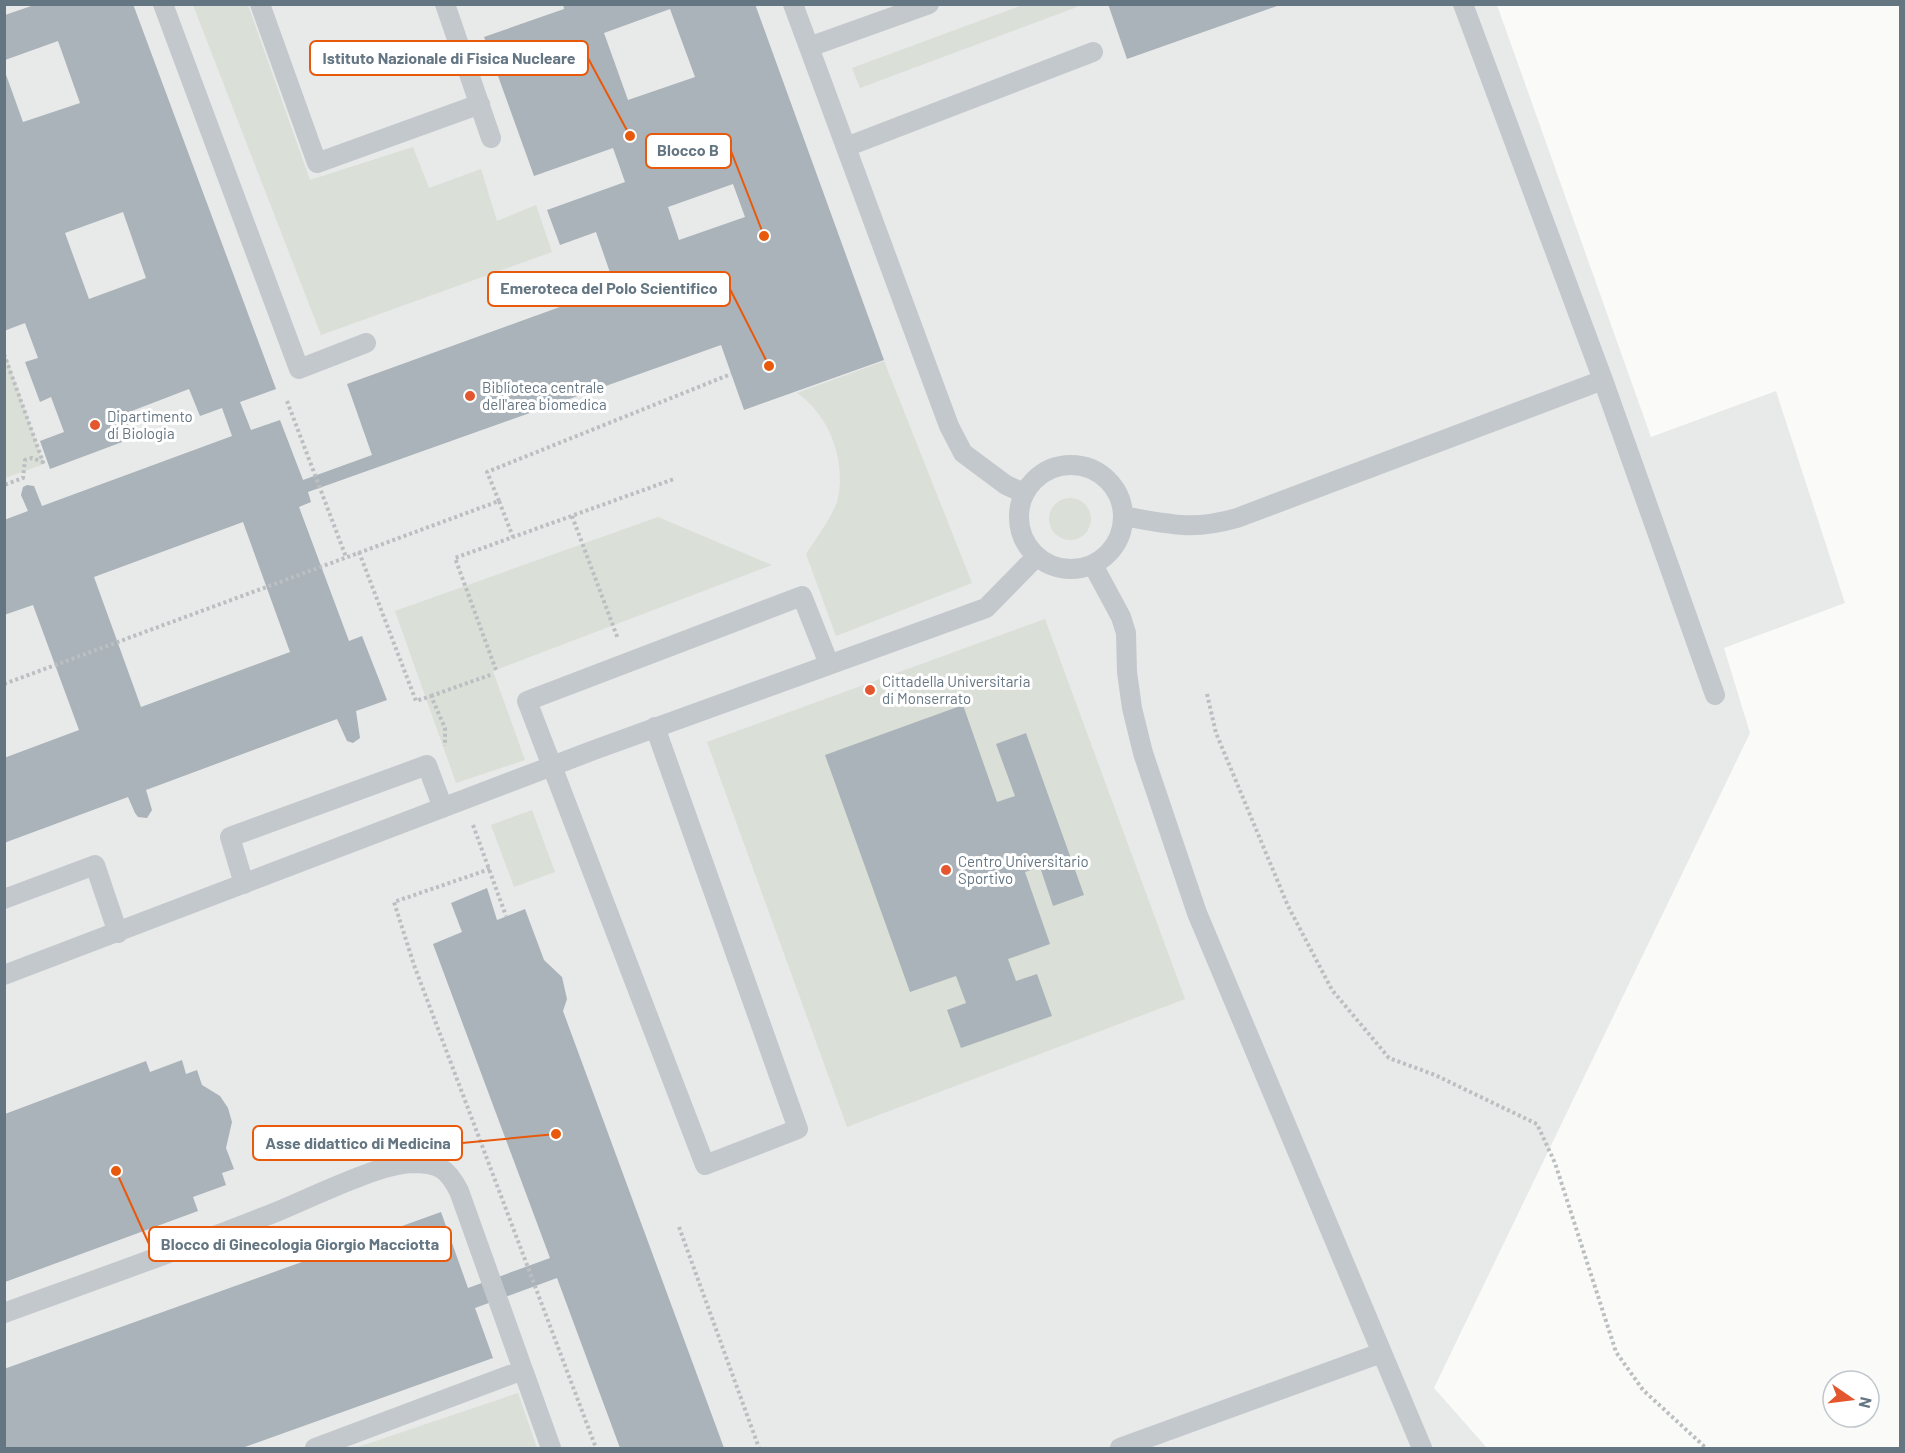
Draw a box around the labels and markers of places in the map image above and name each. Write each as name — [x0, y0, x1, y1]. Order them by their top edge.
callout: Istituto Nazionale di Fisica Nucleare — [310, 41, 588, 75]
callout: Blocco B — [646, 134, 731, 168]
callout: Emeroteca del Polo Scientifico — [488, 272, 730, 306]
place label: Biblioteca centrale dell'area biomedica — [482, 378, 607, 413]
marker: Biblioteca centrale dell'area biomedica — [463, 389, 477, 403]
place label: Dipartimento di Biologia — [107, 407, 193, 442]
marker: Dipartimento di Biologia — [88, 418, 102, 432]
place label: Cittadella Universitaria di Monserrato — [882, 672, 1030, 707]
marker: Cittadella Universitaria di Monserrato — [863, 683, 877, 697]
place label: Centro Universitario Sportivo — [958, 852, 1089, 887]
marker: Centro Universitario Sportivo — [939, 863, 953, 877]
callout: Asse didattico di Medicina — [253, 1126, 462, 1160]
callout: Blocco di Ginecologia Giorgio Macciotta — [149, 1227, 451, 1261]

